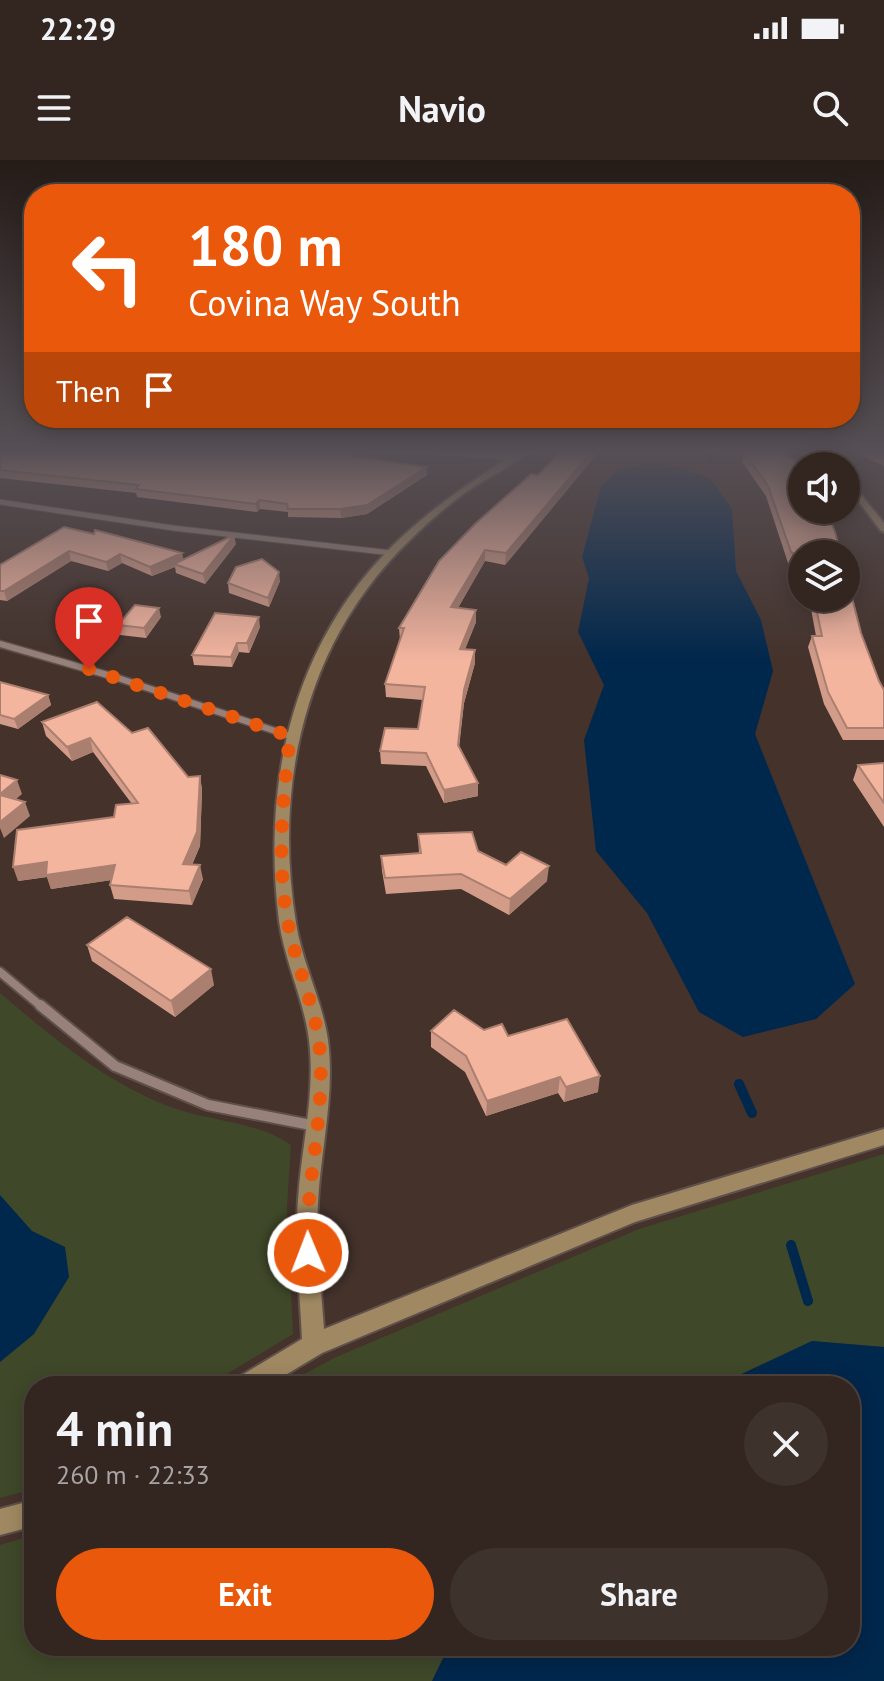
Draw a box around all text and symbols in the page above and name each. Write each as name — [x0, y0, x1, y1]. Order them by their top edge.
text: 22:29 — [40, 9, 116, 48]
text: Navio — [398, 85, 486, 132]
icon: menu — [32, 86, 76, 130]
icon: search — [808, 86, 852, 130]
text: 180 m — [188, 209, 343, 281]
icon: left — [56, 216, 160, 320]
text: Covina Way South — [188, 279, 461, 326]
icon: arrive — [137, 368, 181, 412]
text: Then — [56, 371, 121, 410]
map controls — [788, 452, 860, 612]
button: sound — [788, 452, 860, 524]
button: layers — [788, 540, 860, 612]
pin — [55, 587, 123, 669]
icon: arrive — [67, 599, 111, 643]
position arrow — [266, 1211, 350, 1295]
text: 4 min — [56, 1397, 173, 1459]
button: close — [744, 1402, 828, 1486]
text: 260 m · 22:33 — [56, 1458, 210, 1491]
button: Exit — [56, 1548, 434, 1640]
button: Share — [450, 1548, 828, 1640]

